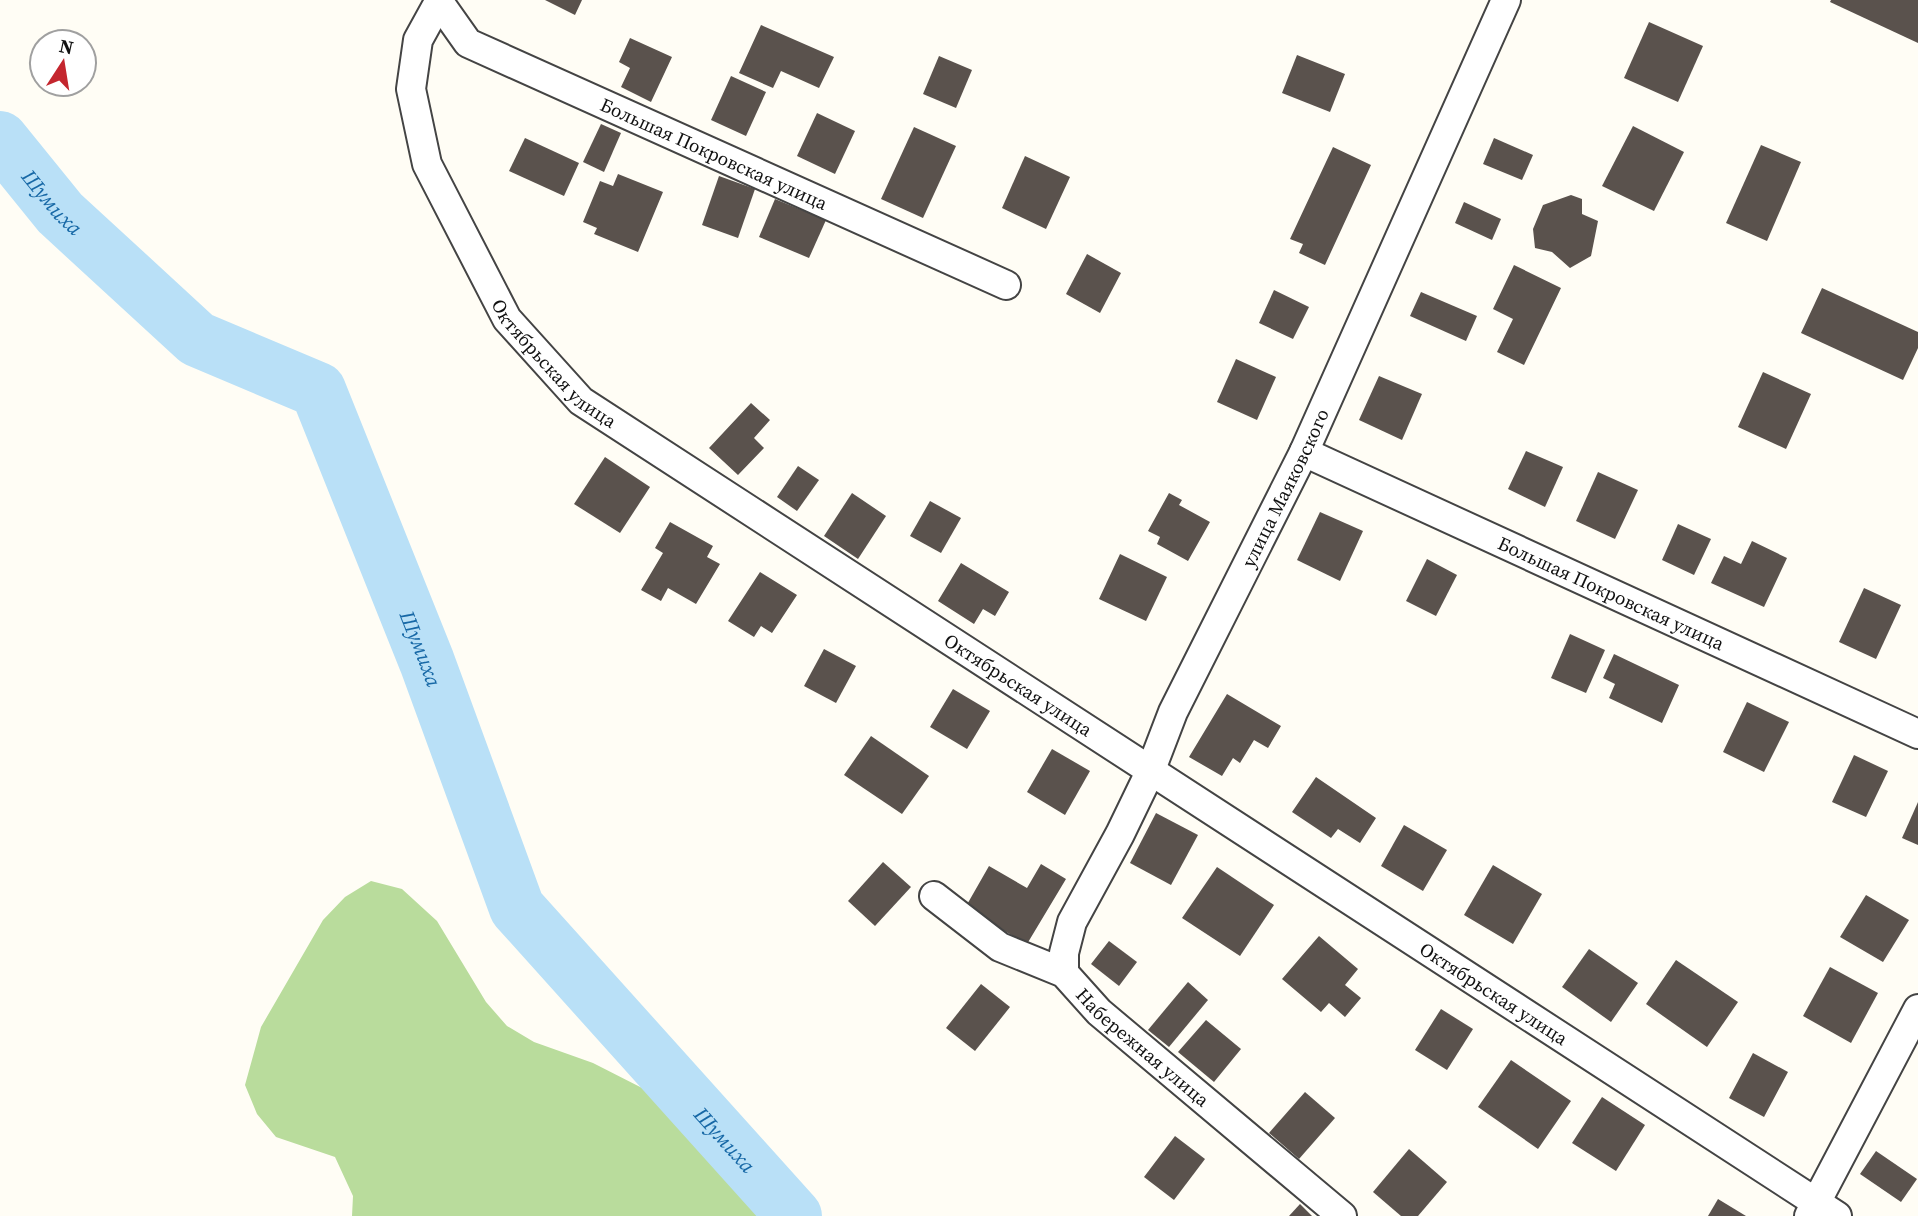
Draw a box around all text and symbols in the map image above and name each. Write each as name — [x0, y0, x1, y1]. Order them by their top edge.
north arrow — [28, 28, 98, 98]
text: N — [57, 32, 76, 61]
street label: Большая Покровская улица — [596, 91, 832, 216]
water label: Шумиха — [15, 162, 89, 242]
street label: Октябрьская улица — [486, 294, 622, 434]
street label: улица Маяковского — [1235, 404, 1335, 572]
street label: Большая Покровская улица — [1494, 530, 1729, 656]
water label: Шумиха — [393, 605, 449, 690]
street label: Октябрьская улица — [939, 627, 1098, 743]
street label: Октябрьская улица — [1415, 936, 1573, 1051]
street label: Набережная улица — [1070, 982, 1215, 1113]
water label: Шумиха — [687, 1100, 763, 1179]

